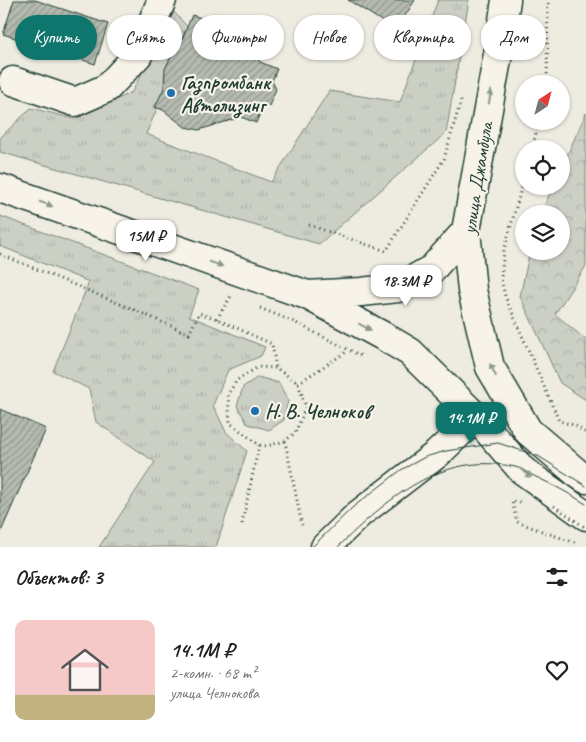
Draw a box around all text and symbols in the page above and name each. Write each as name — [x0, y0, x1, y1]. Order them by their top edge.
chip: Купить — [15, 15, 97, 60]
chip: Снять — [107, 15, 182, 60]
chip: Фильтры — [192, 15, 284, 60]
chip: Новое — [294, 15, 364, 60]
chip: Квартира — [374, 15, 471, 60]
chip: Дом — [481, 15, 546, 60]
place label: Газпромбанк Автолизинг — [181, 70, 272, 119]
north arrow — [515, 75, 570, 130]
map controls — [515, 75, 570, 260]
marker: Газпромбанк Автолизинг — [165, 87, 177, 99]
one-way arrow — [487, 89, 495, 105]
street label: улица Джамбула — [456, 119, 499, 237]
button: locate — [515, 140, 570, 195]
one-way arrow — [39, 201, 54, 209]
button: layers — [515, 205, 570, 260]
pin: 15M ₽ — [111, 220, 181, 262]
text: 15M ₽ — [127, 226, 165, 246]
one-way arrow — [209, 260, 224, 268]
pin: 18.3M ₽ — [360, 264, 452, 307]
text: 18.3M ₽ — [382, 271, 430, 291]
one-way arrow — [358, 323, 372, 331]
one-way arrow — [488, 363, 496, 377]
place label: Н. В. Челноков — [265, 399, 375, 424]
pin: 14.1M ₽ — [425, 402, 517, 444]
marker: Н. В. Челноков — [249, 405, 261, 417]
text: 14.1M ₽ — [447, 408, 495, 428]
one-way arrow — [520, 468, 533, 479]
icon: filters — [543, 563, 571, 591]
text: Объектов: 3 — [15, 564, 103, 590]
text: 14.1M ₽ — [170, 637, 234, 663]
icon: home — [55, 640, 115, 700]
icon: heart — [543, 656, 571, 684]
text: 2-комн. · 68 m² — [170, 663, 256, 683]
text: улица Челнокова — [170, 683, 259, 703]

